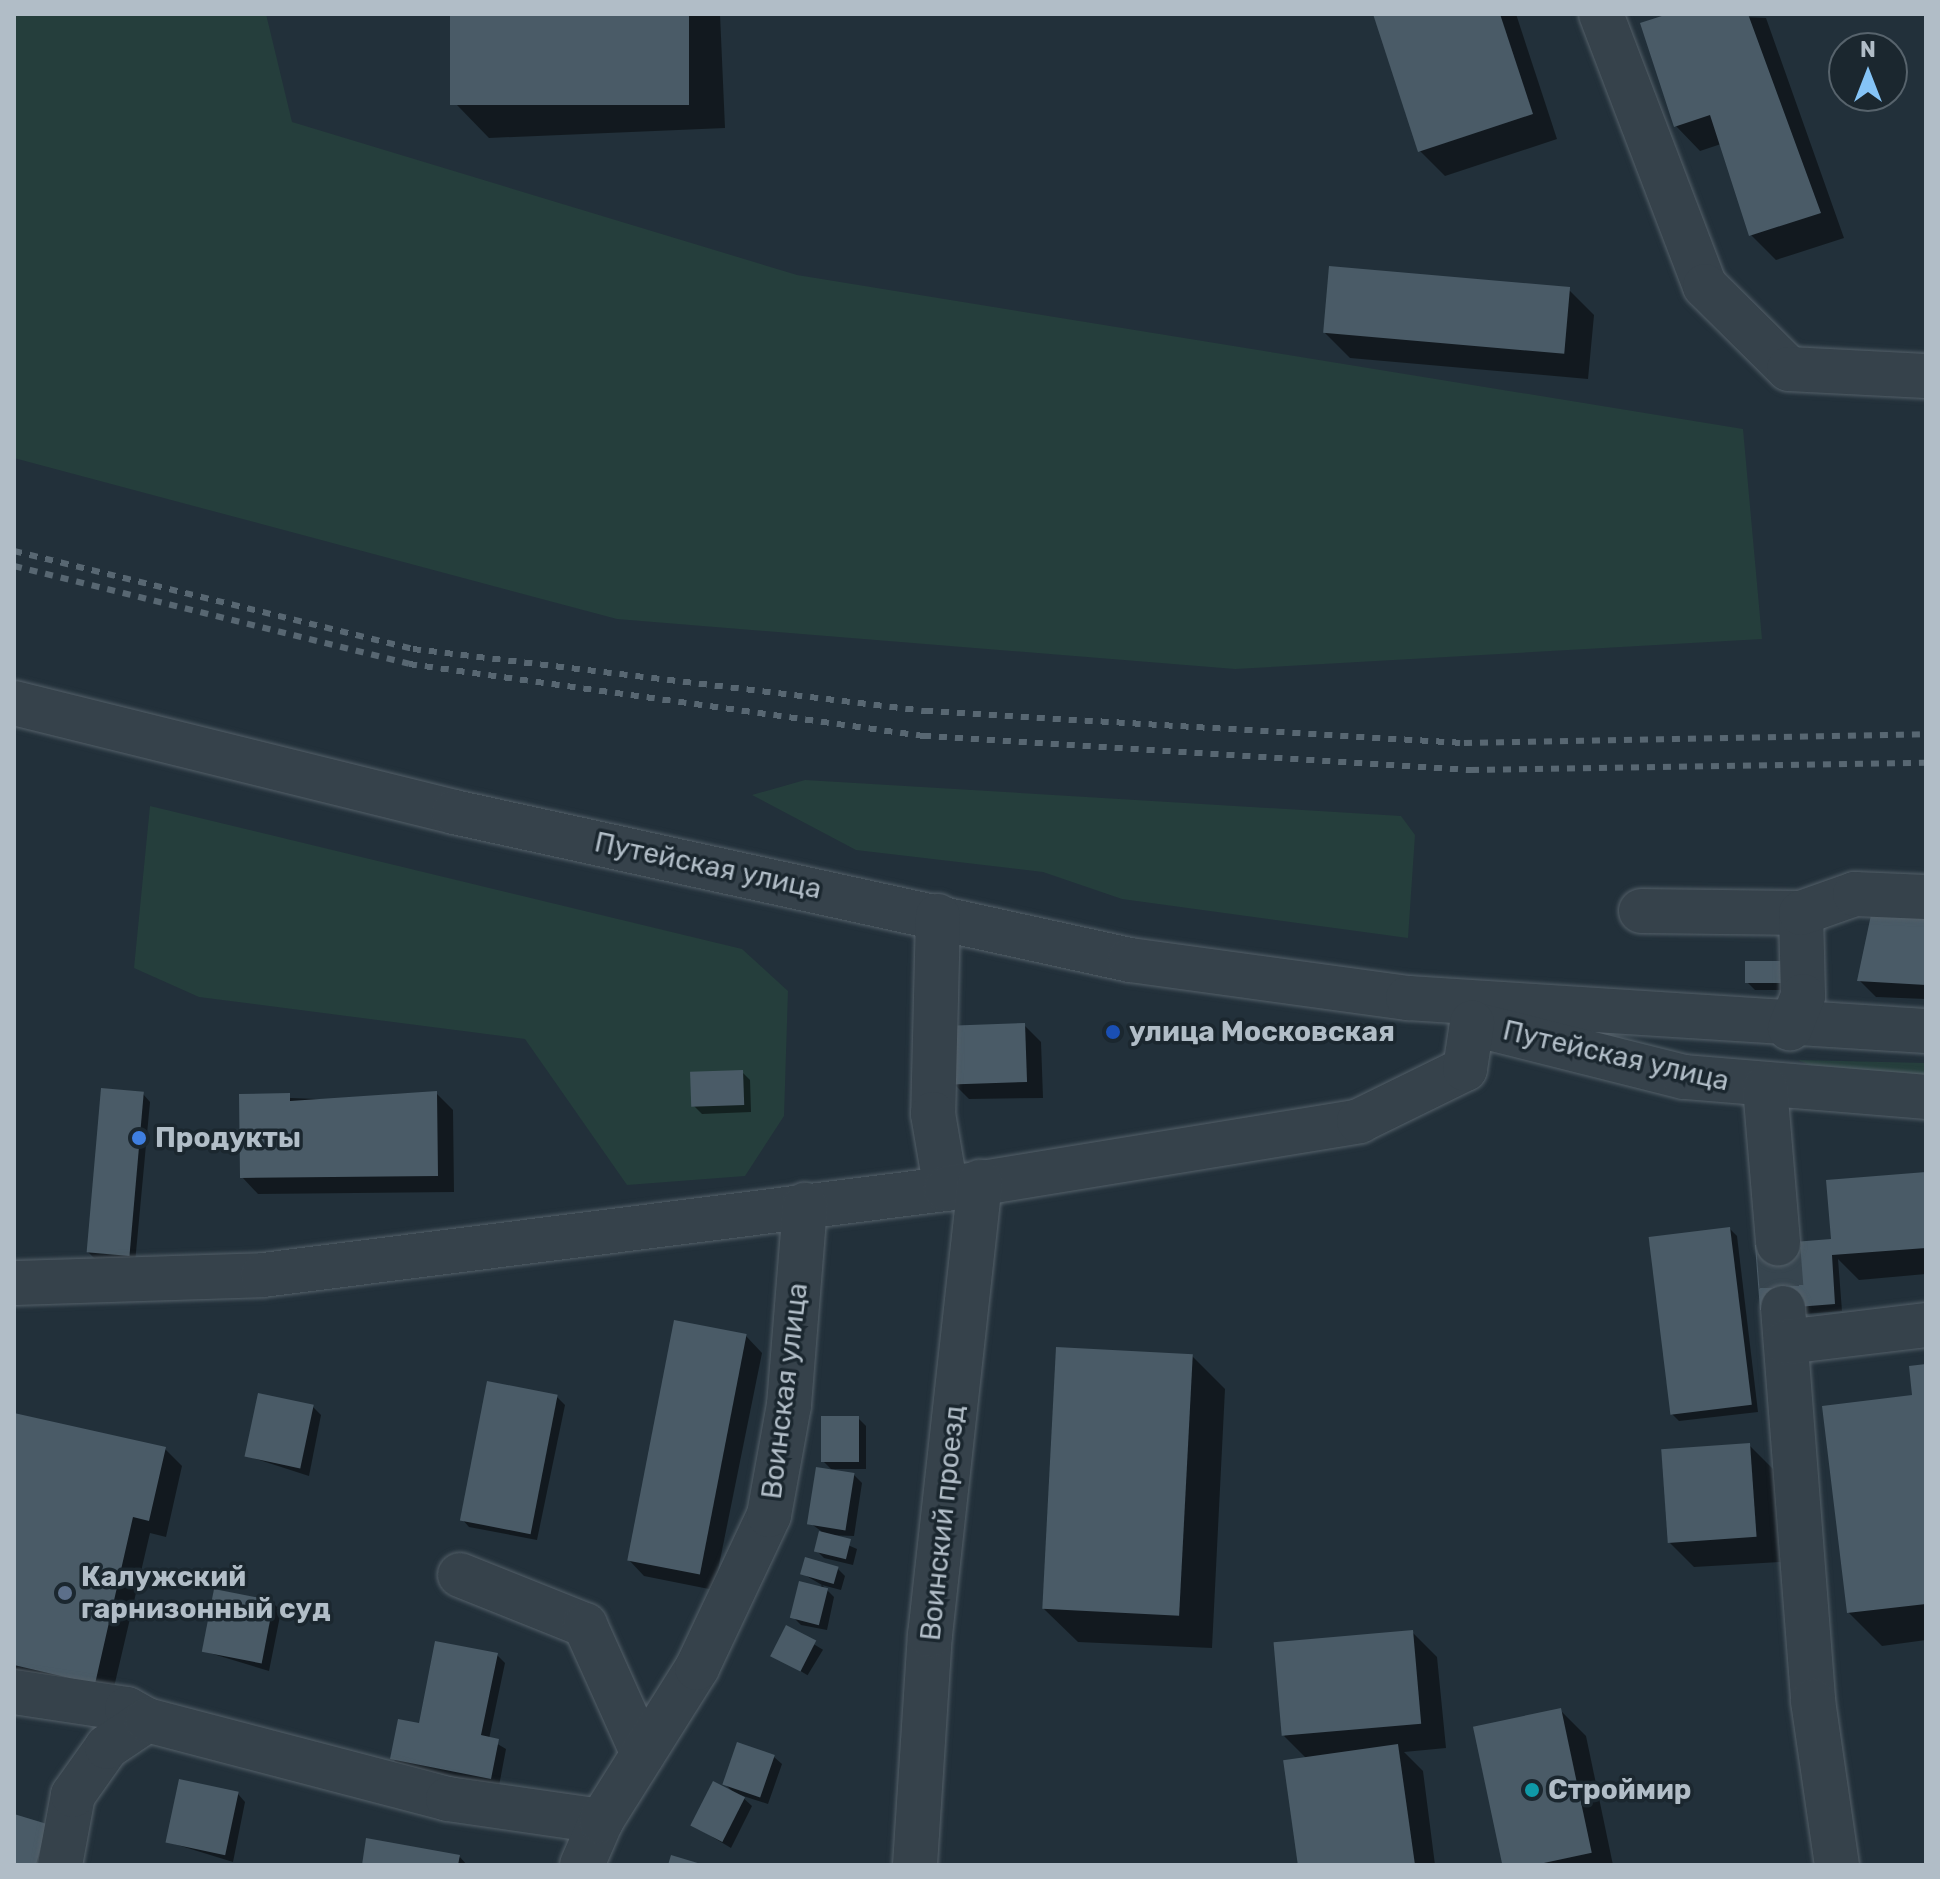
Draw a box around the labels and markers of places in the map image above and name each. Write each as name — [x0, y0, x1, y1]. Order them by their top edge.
place label: улица Московская — [1129, 1015, 1395, 1049]
marker: улица Московская — [1104, 1023, 1122, 1041]
place label: Продукты — [155, 1121, 301, 1155]
marker: Продукты — [130, 1129, 148, 1147]
place label: Калужский гарнизонный суд — [81, 1560, 331, 1626]
marker: Калужский гарнизонный суд — [56, 1584, 74, 1602]
place label: Строймир — [1548, 1773, 1691, 1807]
marker: Строймир — [1523, 1781, 1541, 1799]

